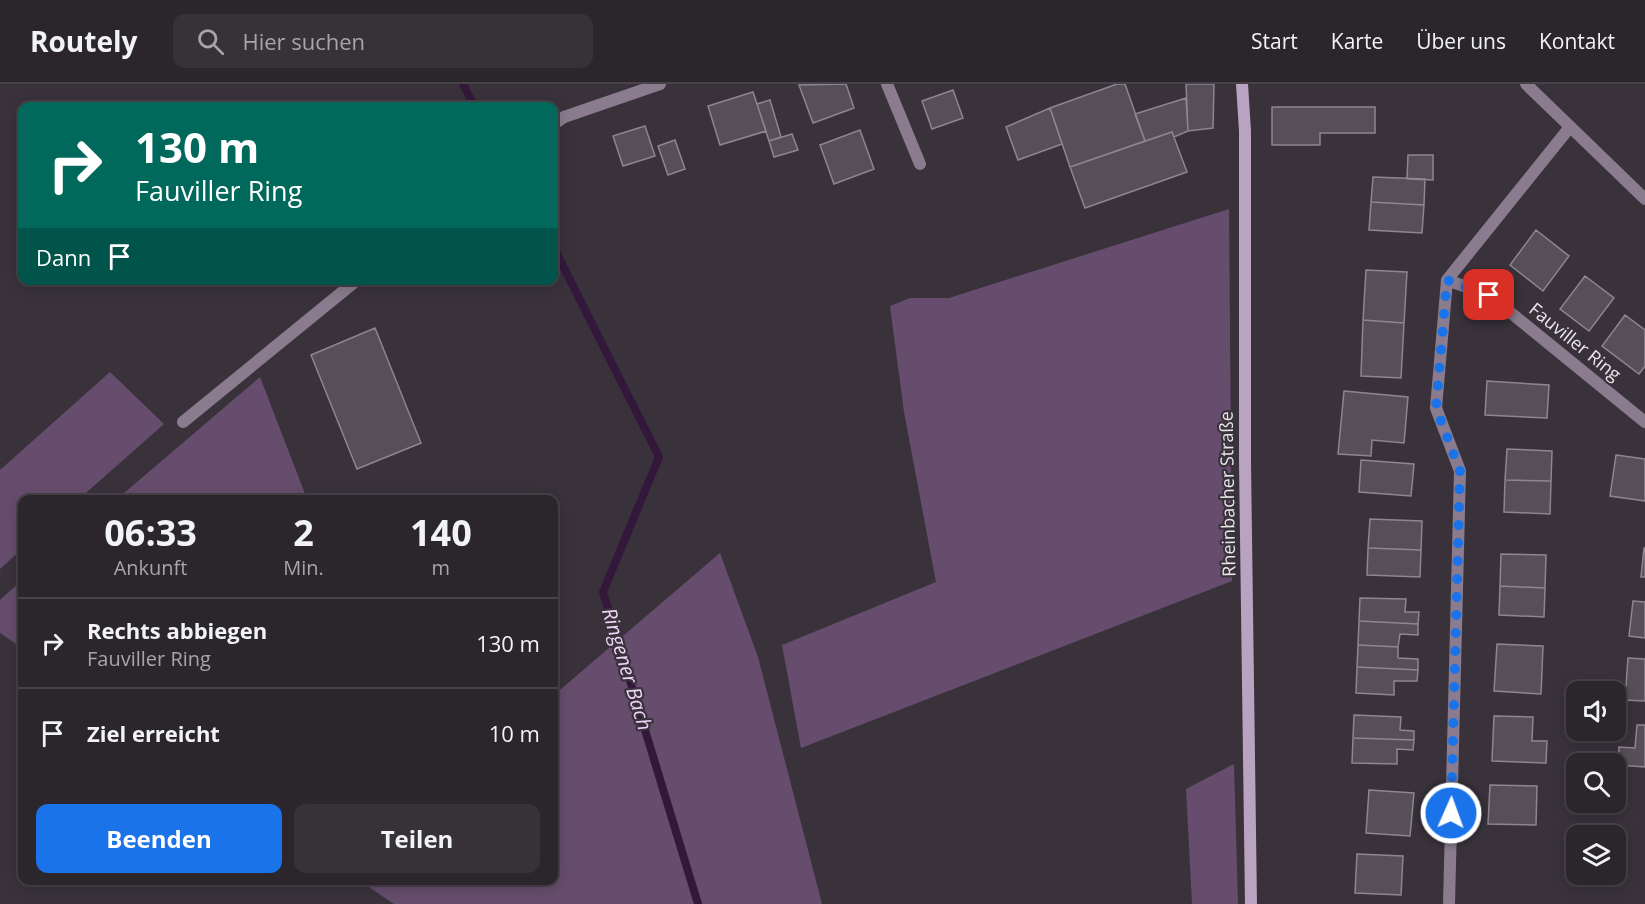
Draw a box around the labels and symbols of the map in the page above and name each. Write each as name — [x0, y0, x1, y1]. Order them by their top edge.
pin — [1463, 269, 1514, 320]
street label: Fauviller Ring — [1525, 297, 1627, 386]
street label: Rheinbacher Straße — [1214, 411, 1240, 577]
water label: Ringener Bach — [596, 604, 659, 733]
position arrow — [1419, 781, 1483, 845]

